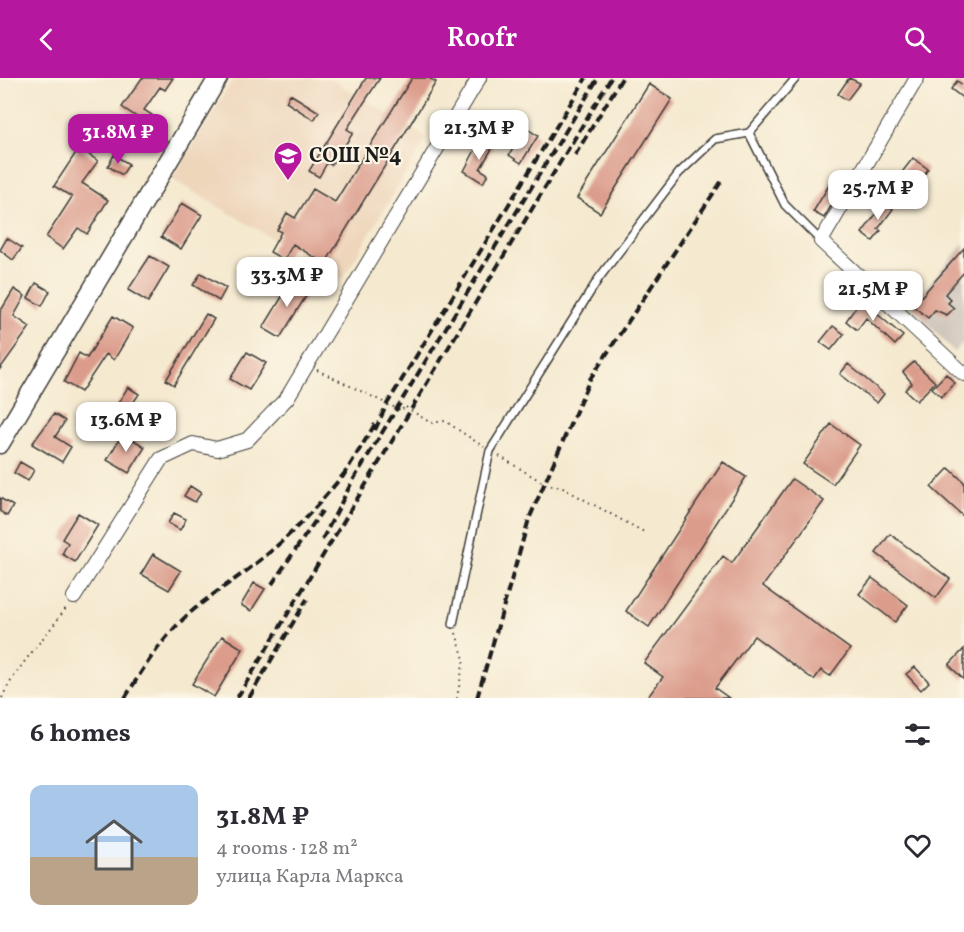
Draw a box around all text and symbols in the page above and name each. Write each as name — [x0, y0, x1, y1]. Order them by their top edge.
text: Roofr — [447, 20, 517, 58]
icon: back — [30, 23, 63, 56]
icon: search — [901, 23, 934, 56]
pin: 21.3M ₽ — [424, 110, 534, 161]
pin: 31.8M ₽ — [63, 114, 173, 165]
text: 21.3M ₽ — [444, 115, 514, 143]
text: 31.8M ₽ — [82, 119, 154, 147]
school or university icon: СОШ №4 — [272, 140, 304, 182]
place label: СОШ №4 — [309, 142, 402, 171]
pin: 25.7M ₽ — [823, 170, 933, 221]
text: 25.7M ₽ — [842, 175, 914, 203]
pin: 33.3M ₽ — [232, 257, 342, 308]
text: 33.3M ₽ — [251, 262, 323, 290]
pin: 21.5M ₽ — [818, 271, 928, 322]
text: 21.5M ₽ — [838, 276, 908, 304]
pin: 13.6M ₽ — [71, 402, 181, 453]
text: 13.6M ₽ — [90, 407, 162, 435]
text: 6 homes — [30, 716, 131, 752]
icon: filters — [901, 718, 934, 751]
text: 31.8M ₽ — [216, 799, 309, 835]
icon: home — [78, 809, 150, 881]
icon: heart — [901, 829, 934, 862]
text: 4 rooms · 128 m² — [216, 835, 358, 863]
text: улица Карла Маркса — [216, 863, 404, 891]

